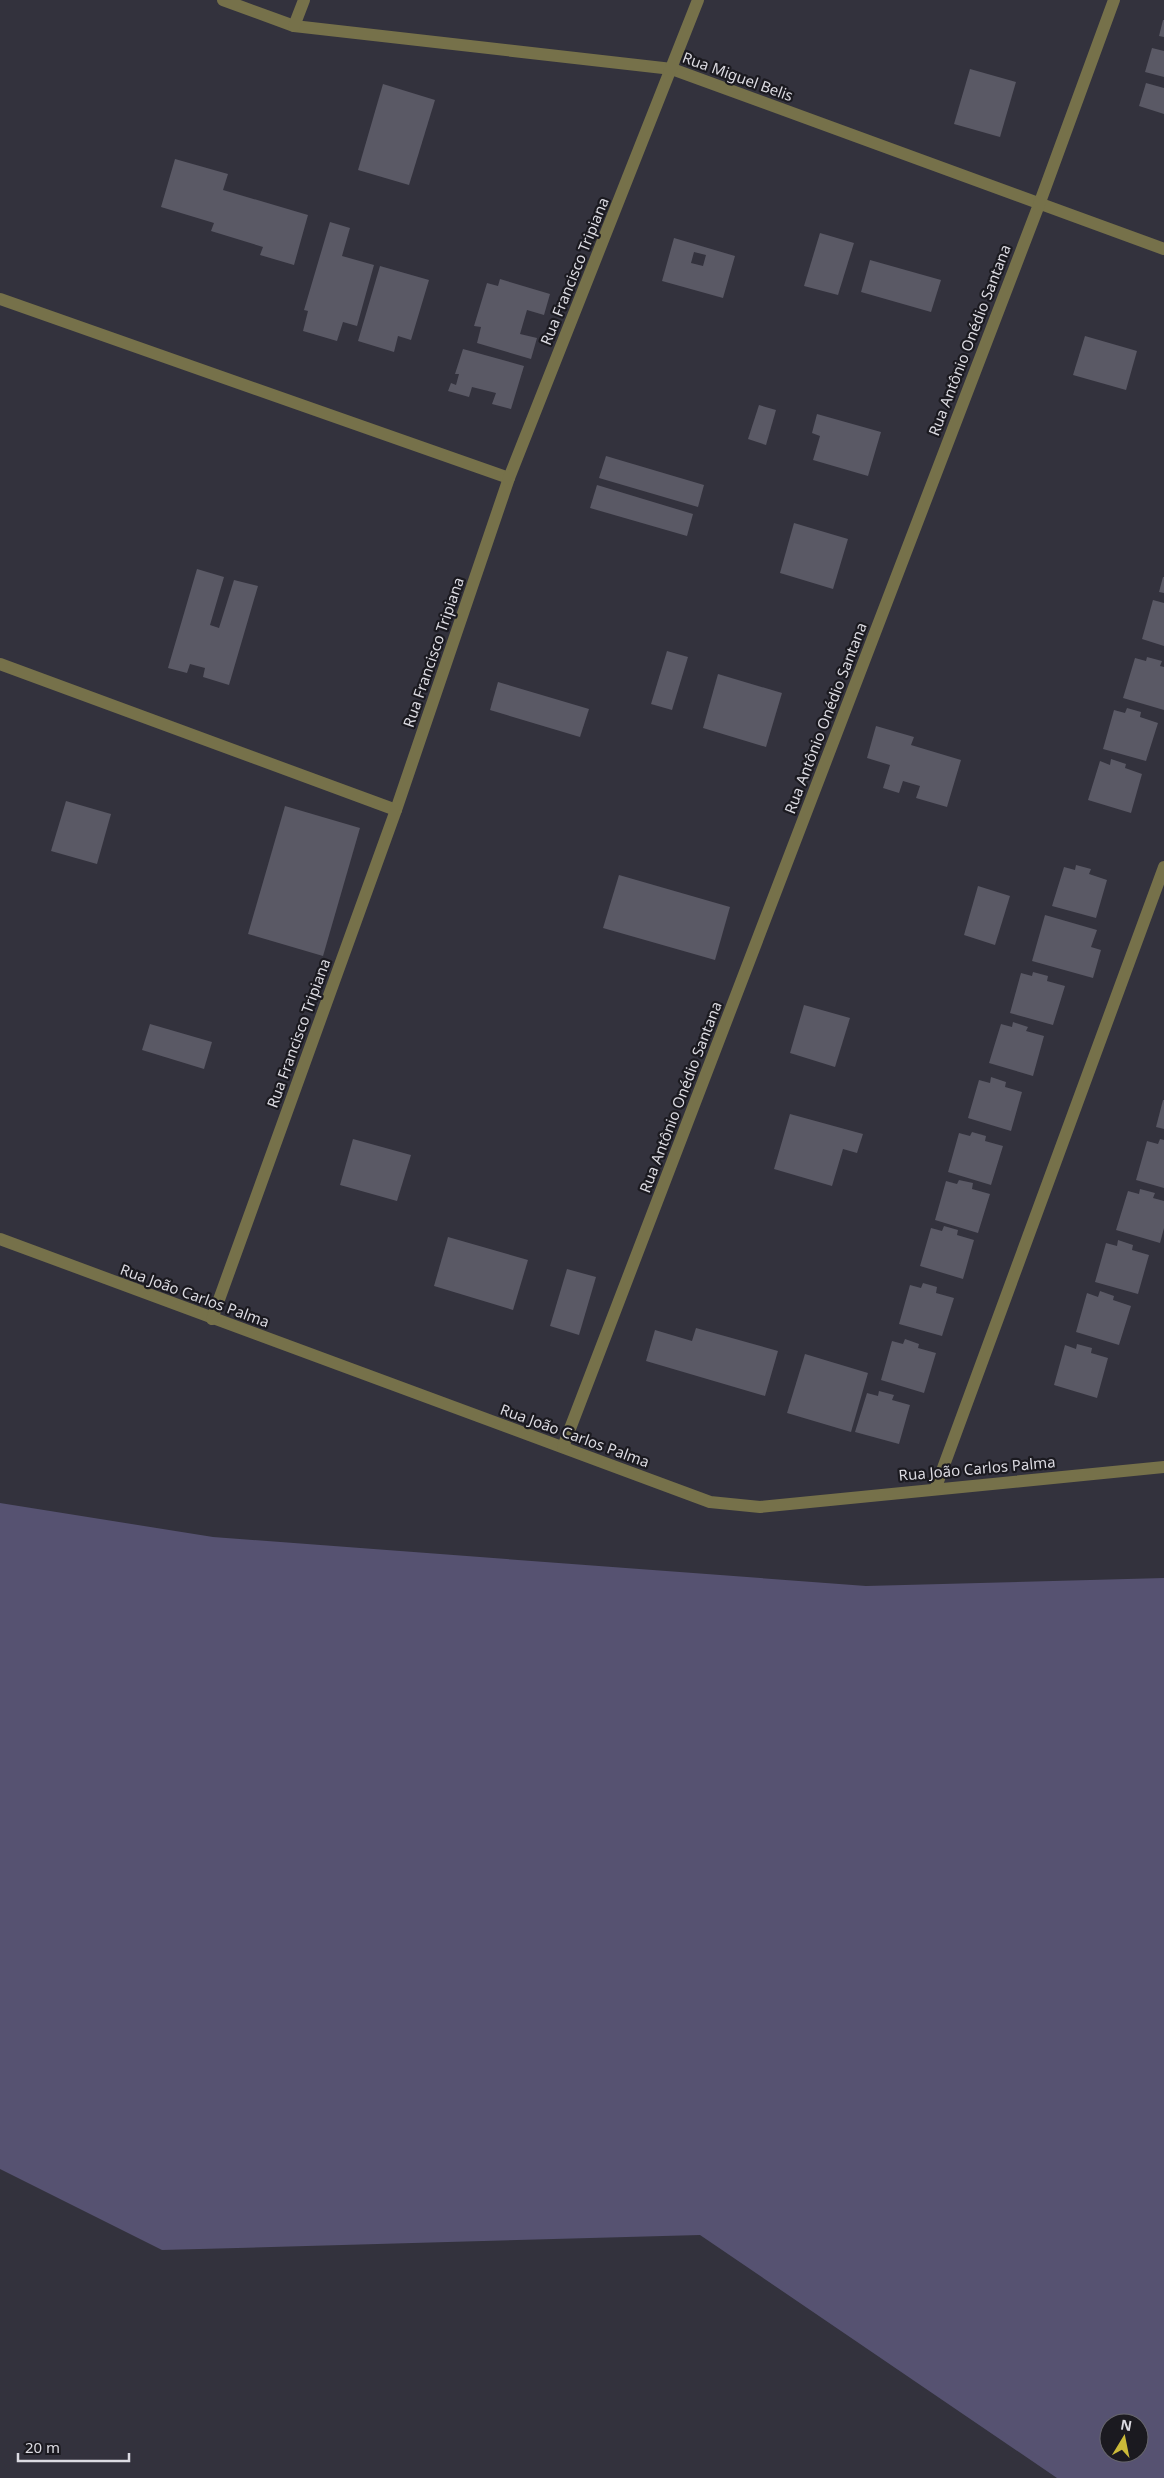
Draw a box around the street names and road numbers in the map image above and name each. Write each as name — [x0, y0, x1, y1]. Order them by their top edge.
street label: Rua Miguel Belis — [680, 47, 796, 105]
street label: Rua Francisco Tripiana — [535, 194, 613, 348]
street label: Rua Antônio Onédio Santana — [923, 242, 1015, 438]
street label: Rua Francisco Tripiana — [398, 574, 468, 730]
street label: Rua Antônio Onédio Santana — [779, 620, 871, 816]
street label: Rua Francisco Tripiana — [262, 956, 334, 1110]
street label: Rua Antônio Onédio Santana — [634, 999, 726, 1195]
street label: Rua João Carlos Palma — [118, 1259, 272, 1331]
street label: Rua João Carlos Palma — [498, 1399, 652, 1471]
street label: Rua João Carlos Palma — [898, 1451, 1056, 1485]

